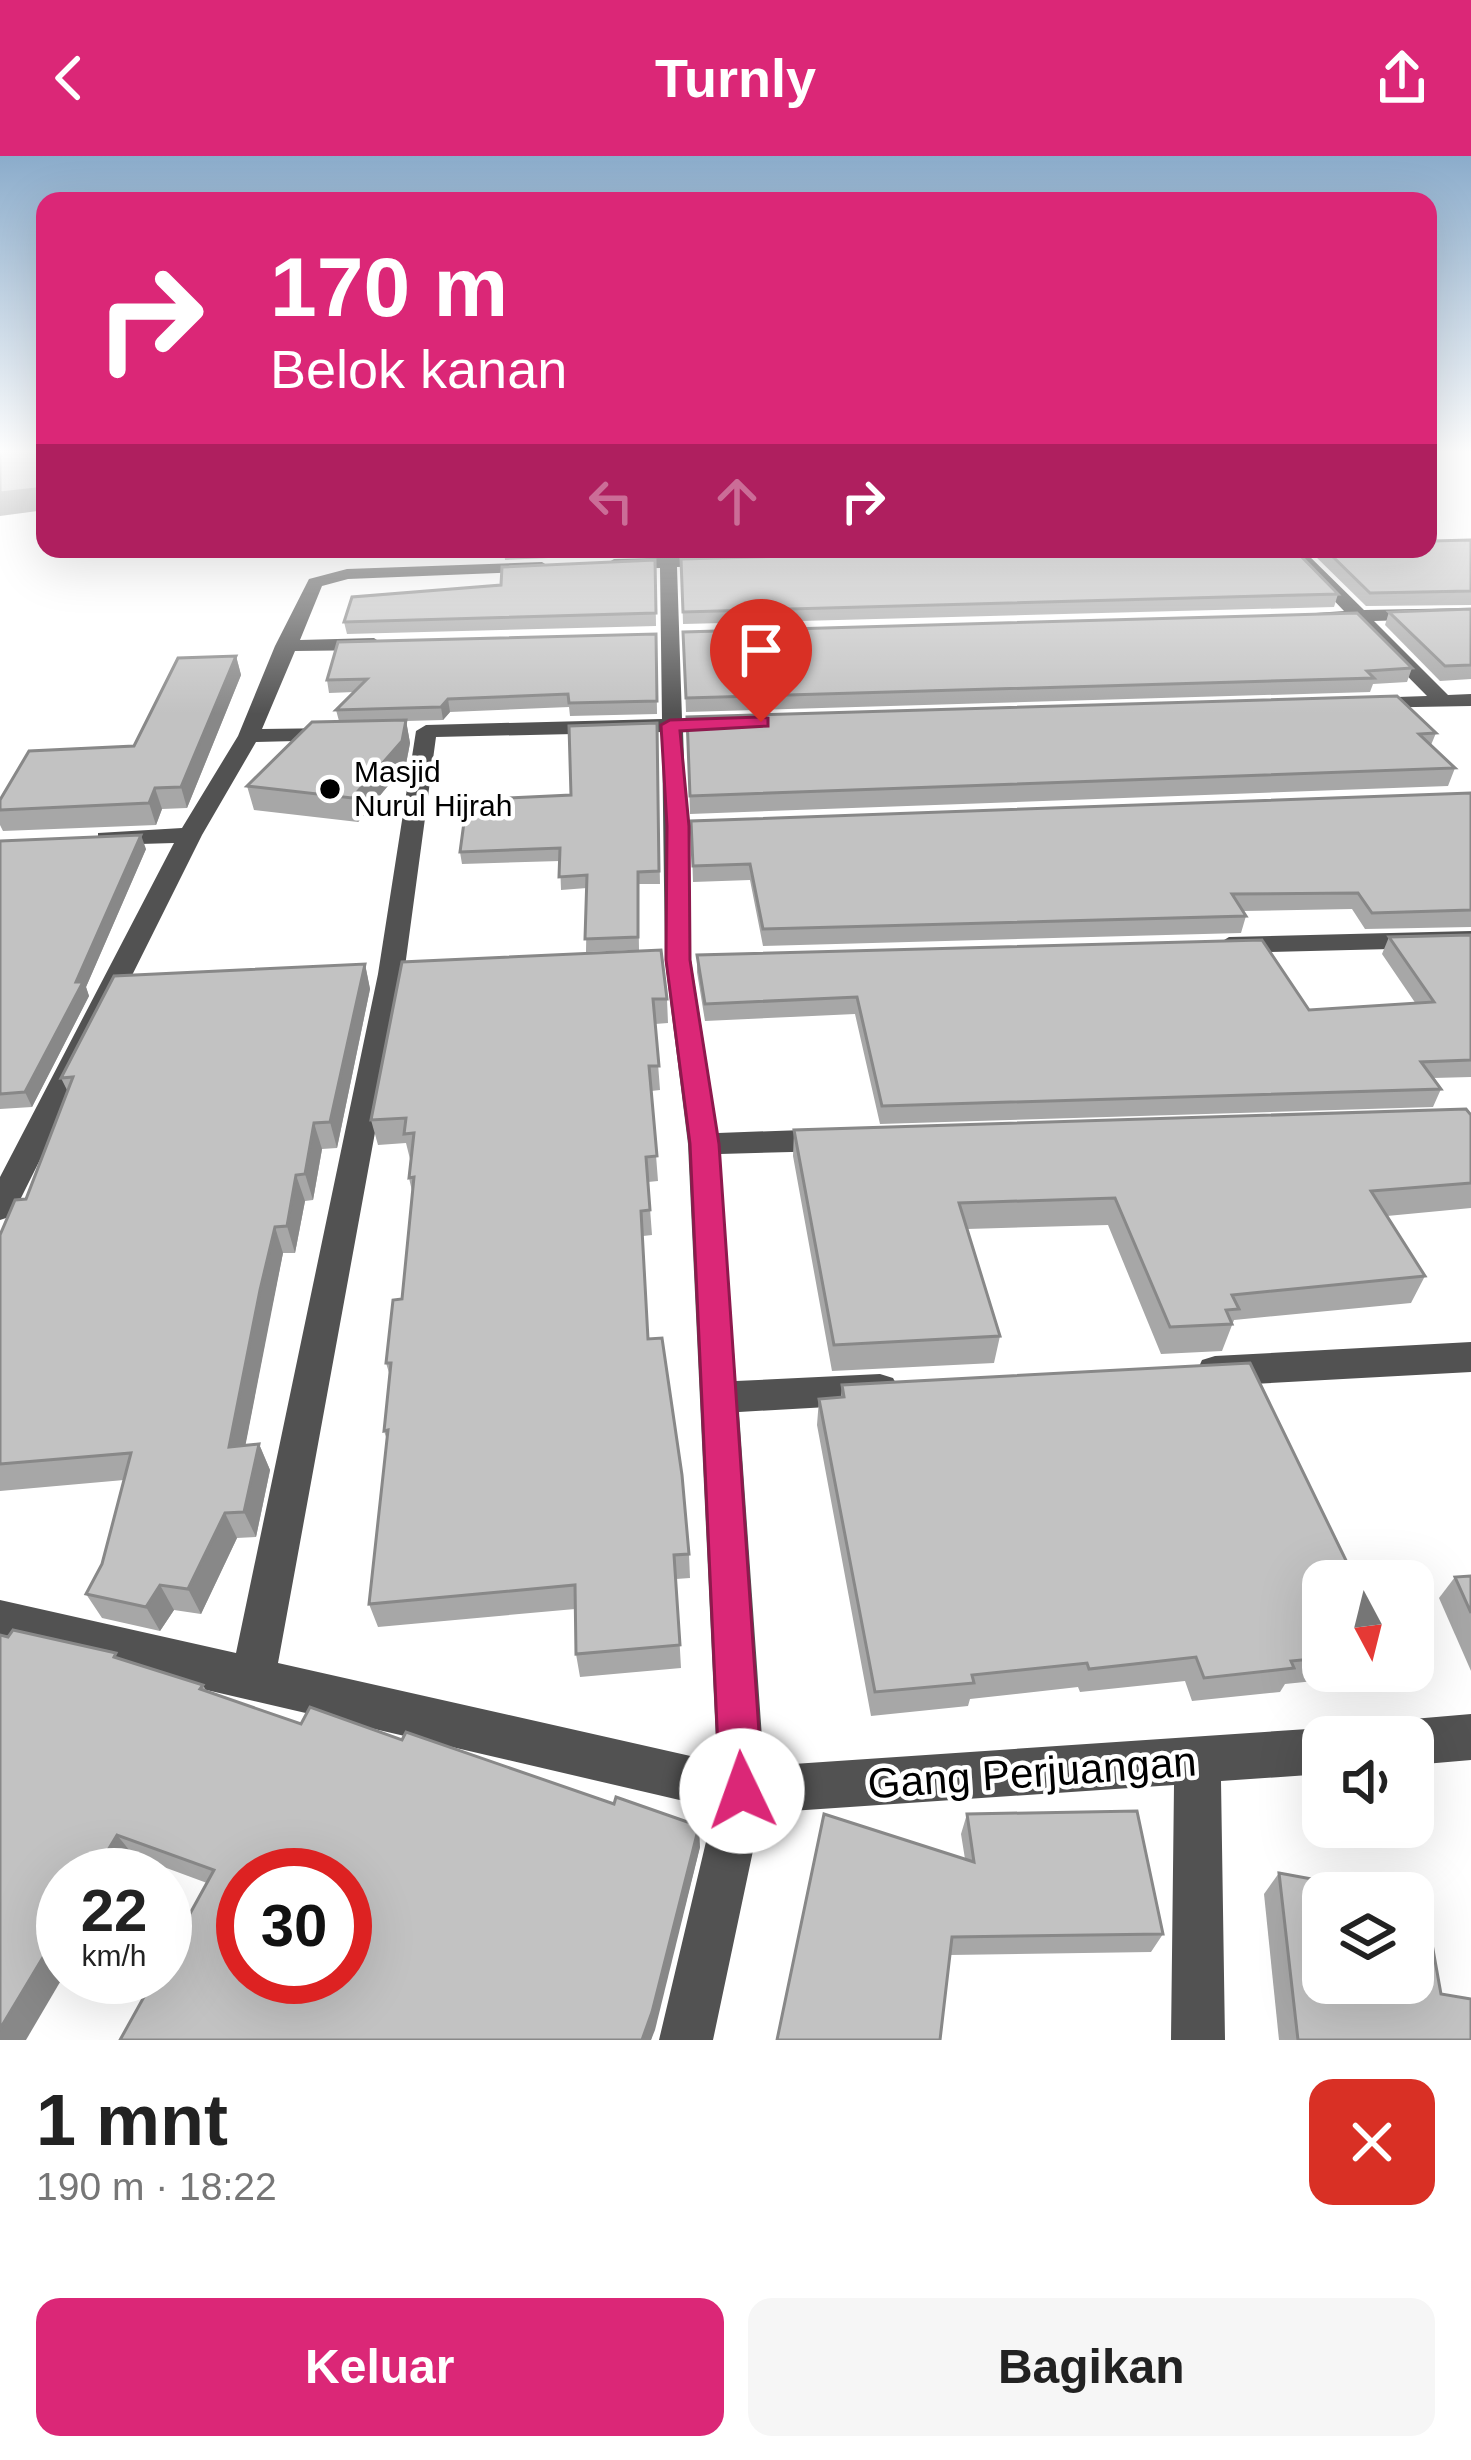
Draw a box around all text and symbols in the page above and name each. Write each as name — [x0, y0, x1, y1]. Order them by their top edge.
icon: back — [36, 45, 102, 111]
icon: share — [1369, 45, 1435, 111]
text: Turnly — [655, 48, 816, 108]
icon: right — [72, 240, 228, 396]
text: 170 m — [270, 240, 508, 334]
text: Belok kanan — [270, 339, 567, 399]
icon: left — [578, 468, 644, 534]
icon: ahead — [704, 468, 770, 534]
icon: right — [830, 468, 896, 534]
pin — [710, 599, 812, 722]
icon: arrive — [728, 617, 794, 683]
place label: Masjid Nurul Hijrah — [354, 755, 512, 822]
marker: Masjid Nurul Hijrah — [317, 776, 343, 802]
north arrow — [1302, 1560, 1434, 1692]
map controls — [1302, 1560, 1434, 2004]
button: sound — [1302, 1716, 1434, 1848]
position arrow — [679, 1728, 805, 1854]
street label: Gang Perjuangan — [866, 1738, 1198, 1807]
speed limit sign: 30 — [216, 1848, 372, 2004]
button: layers — [1302, 1872, 1434, 2004]
text: 22 — [81, 1877, 147, 1944]
text: km/h — [81, 1939, 147, 1972]
button: close — [1309, 2079, 1435, 2205]
text: 1 mnt — [36, 2080, 228, 2160]
text: 190 m · 18:22 — [36, 2165, 277, 2208]
button: Keluar — [36, 2298, 724, 2436]
button: Bagikan — [748, 2298, 1435, 2436]

